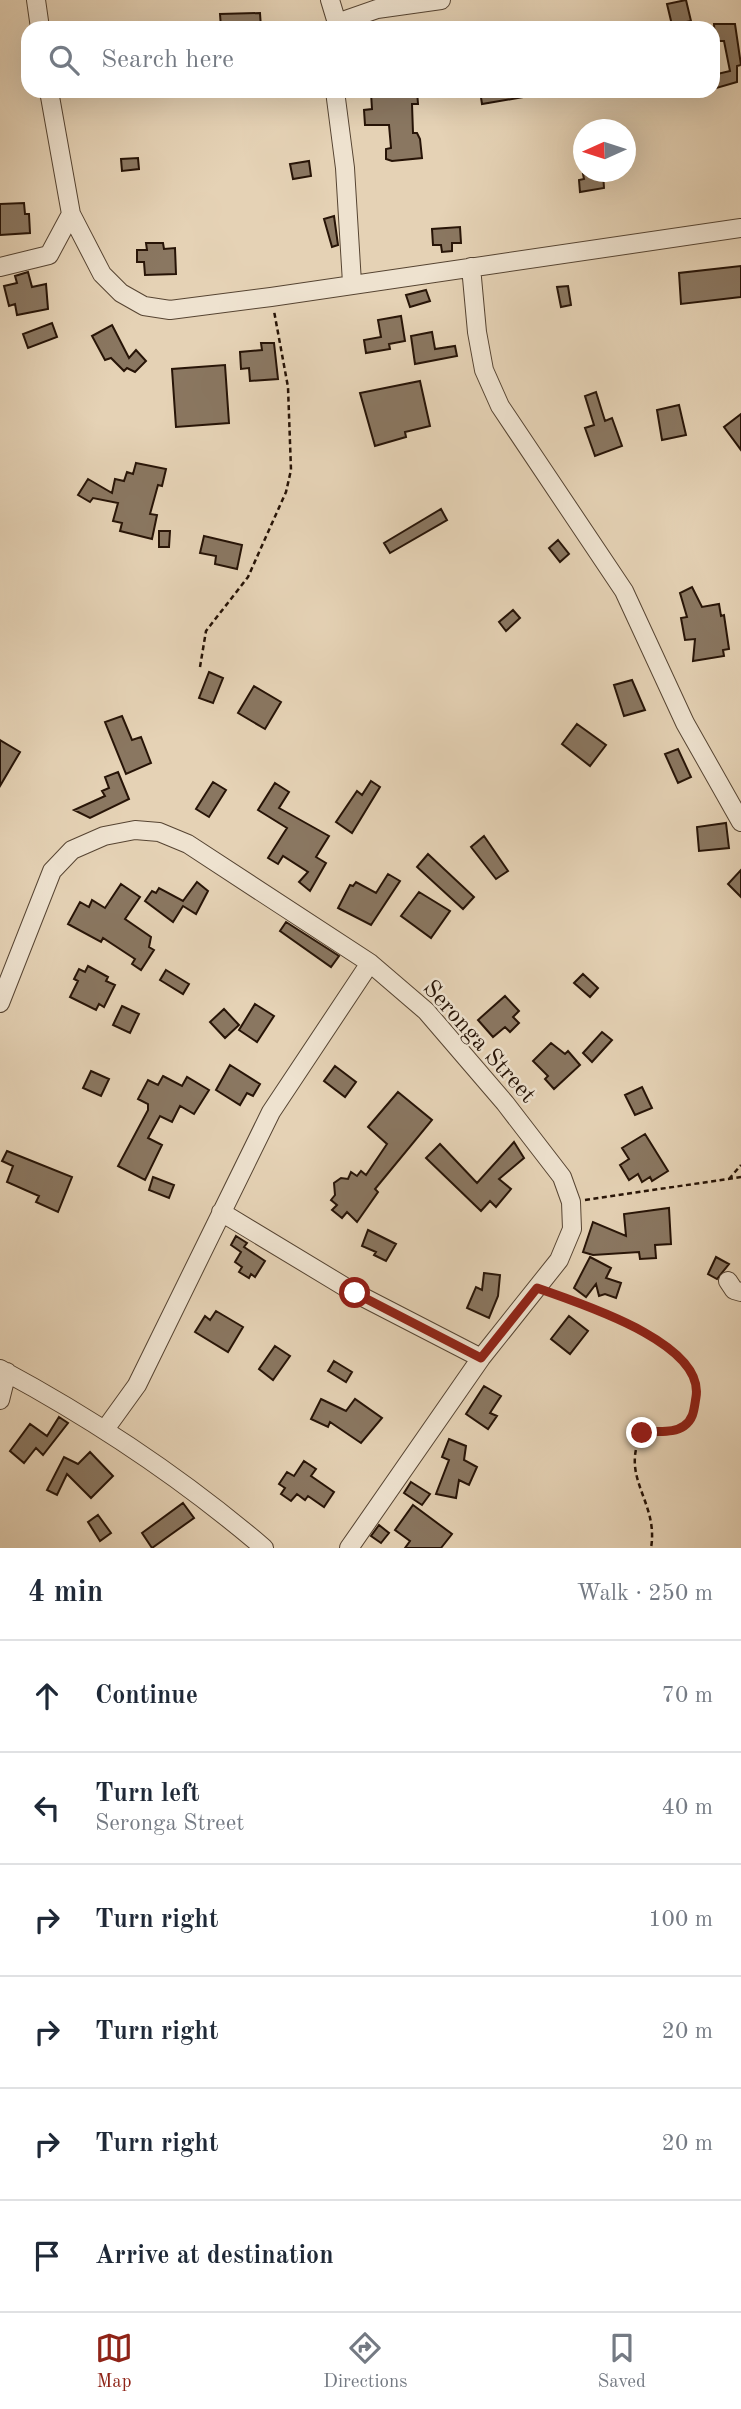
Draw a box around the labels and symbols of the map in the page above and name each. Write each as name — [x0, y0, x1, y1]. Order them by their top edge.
north arrow — [573, 119, 636, 182]
street label: Seronga Street — [417, 976, 540, 1108]
route start — [339, 1277, 370, 1308]
route end — [626, 1417, 657, 1448]

